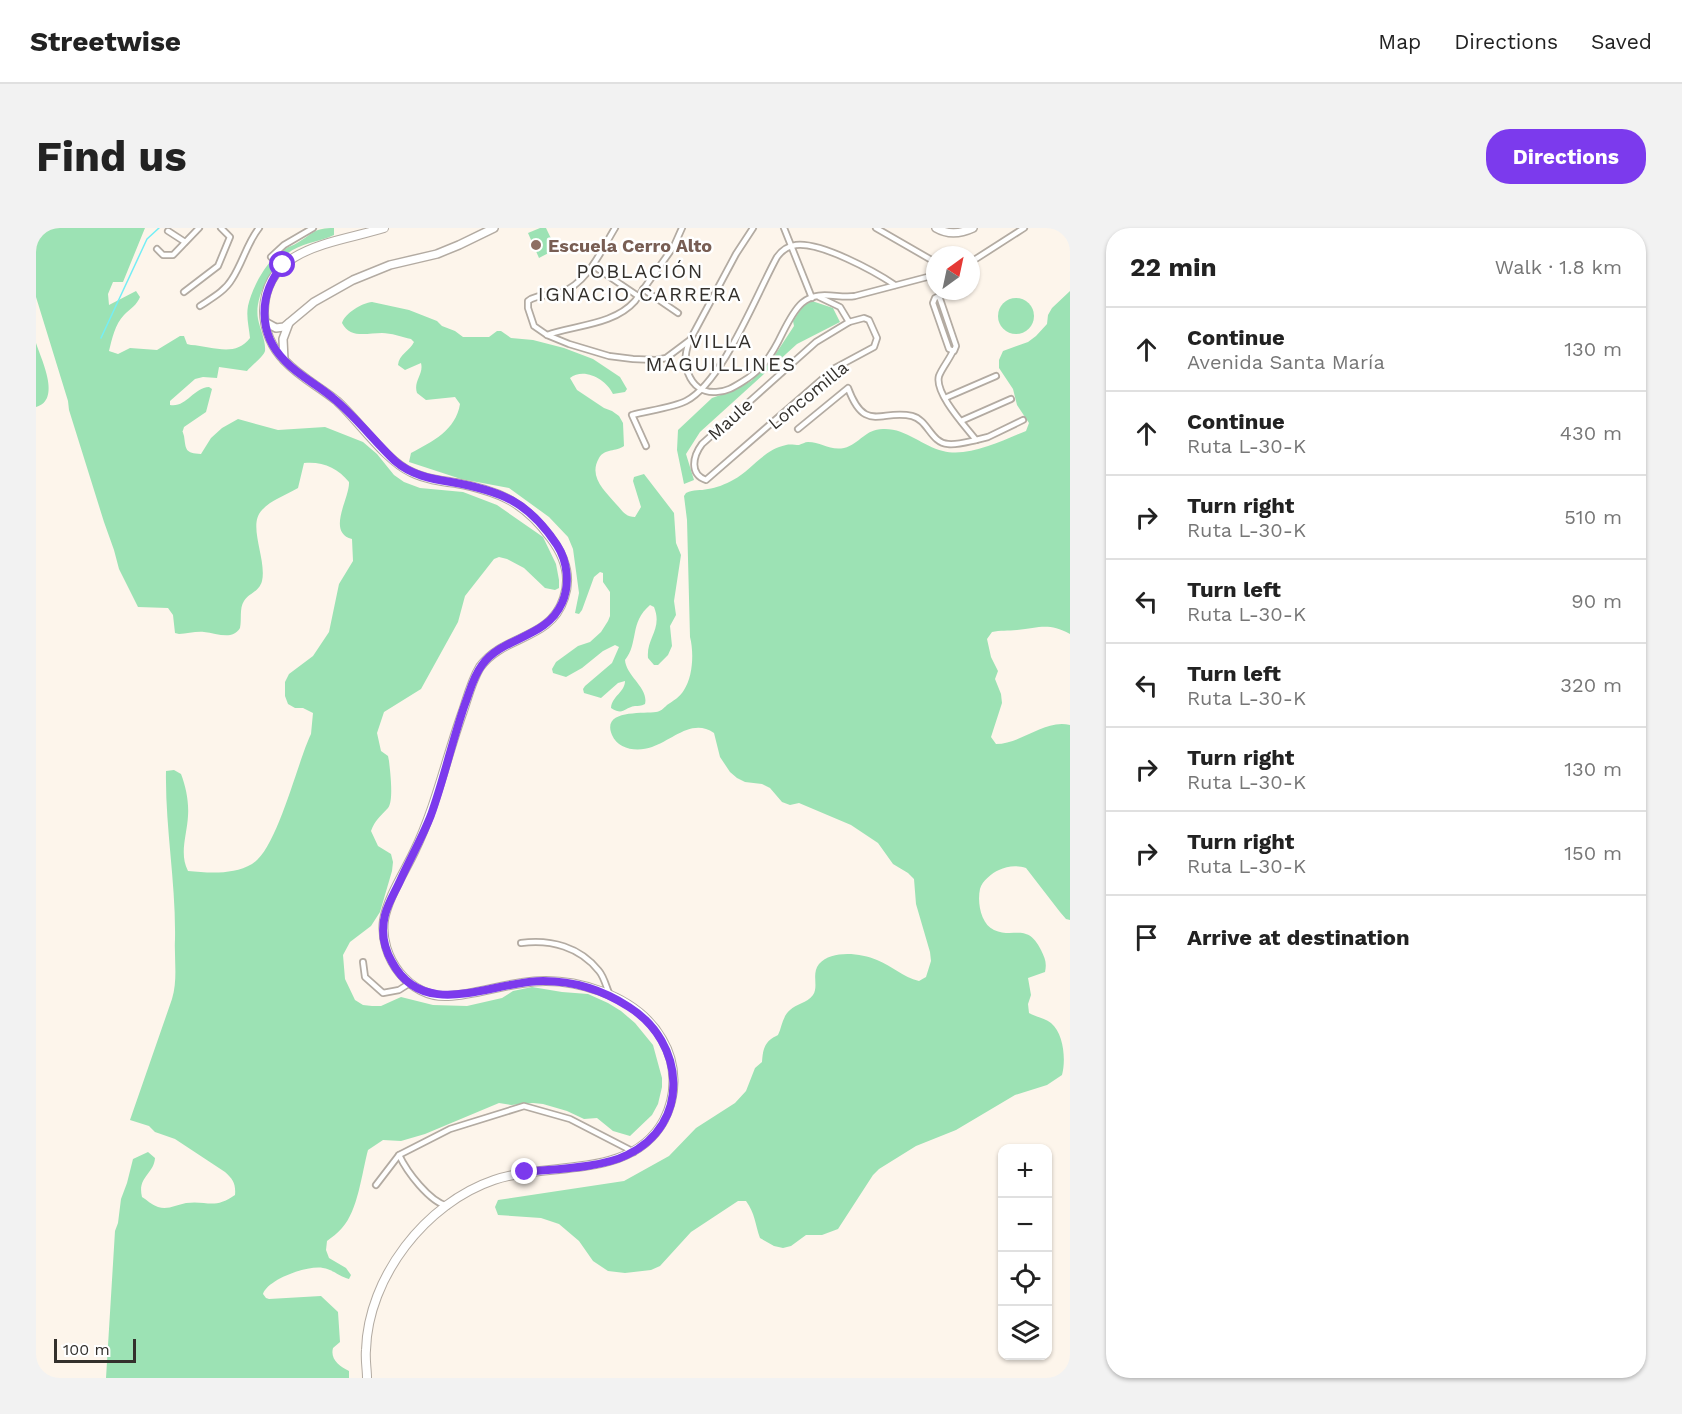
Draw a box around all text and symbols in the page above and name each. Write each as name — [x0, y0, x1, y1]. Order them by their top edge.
text: Streetwise — [30, 25, 181, 58]
text: Map — [1378, 29, 1421, 54]
text: Directions — [1454, 29, 1558, 54]
text: Saved — [1591, 29, 1652, 54]
button: Directions — [1486, 129, 1646, 184]
text: Find us — [36, 132, 187, 181]
place label: Escuela Cerro Alto — [548, 235, 712, 256]
marker: Escuela Cerro Alto — [529, 238, 543, 252]
north arrow — [926, 246, 980, 300]
route start — [269, 251, 295, 277]
text: 22 min — [1130, 252, 1217, 282]
text: Walk · 1.8 km — [1495, 255, 1622, 279]
district label: POBLACIÓN IGNACIO CARRERA — [538, 259, 742, 306]
text: Continue — [1187, 325, 1285, 350]
district label: VILLA MAGUILLINES — [646, 329, 797, 376]
icon: ahead — [1130, 333, 1163, 366]
text: 130 m — [1564, 337, 1622, 361]
text: Avenida Santa María — [1187, 350, 1385, 374]
street label: Loncomilla — [764, 356, 852, 434]
street label: Maule — [703, 394, 757, 444]
text: Continue — [1187, 409, 1285, 434]
icon: ahead — [1130, 417, 1163, 450]
text: 430 m — [1560, 421, 1622, 445]
text: Ruta L-30-K — [1187, 434, 1306, 458]
text: Turn right — [1187, 493, 1294, 518]
icon: right — [1130, 501, 1163, 534]
text: 510 m — [1564, 505, 1622, 529]
text: Ruta L-30-K — [1187, 518, 1306, 542]
text: Turn left — [1187, 577, 1281, 602]
icon: left — [1130, 585, 1163, 618]
text: 90 m — [1571, 589, 1622, 613]
text: Ruta L-30-K — [1187, 602, 1306, 626]
text: Turn left — [1187, 661, 1281, 686]
icon: left — [1130, 669, 1163, 702]
text: 320 m — [1560, 673, 1622, 697]
text: Ruta L-30-K — [1187, 686, 1306, 710]
text: Turn right — [1187, 745, 1294, 770]
icon: right — [1130, 753, 1163, 786]
text: 130 m — [1564, 757, 1622, 781]
text: Ruta L-30-K — [1187, 770, 1306, 794]
text: Turn right — [1187, 829, 1294, 854]
icon: right — [1130, 837, 1163, 870]
text: 150 m — [1564, 841, 1622, 865]
text: Ruta L-30-K — [1187, 854, 1306, 878]
icon: arrive — [1130, 921, 1163, 954]
text: Arrive at destination — [1187, 925, 1410, 950]
map controls — [998, 1144, 1052, 1360]
button: + — [998, 1144, 1052, 1198]
route end — [511, 1158, 537, 1184]
button: − — [998, 1198, 1052, 1252]
button: locate — [998, 1252, 1052, 1306]
button: layers — [998, 1306, 1052, 1360]
scale bar — [54, 1336, 136, 1364]
text: 100 m — [63, 1340, 110, 1359]

